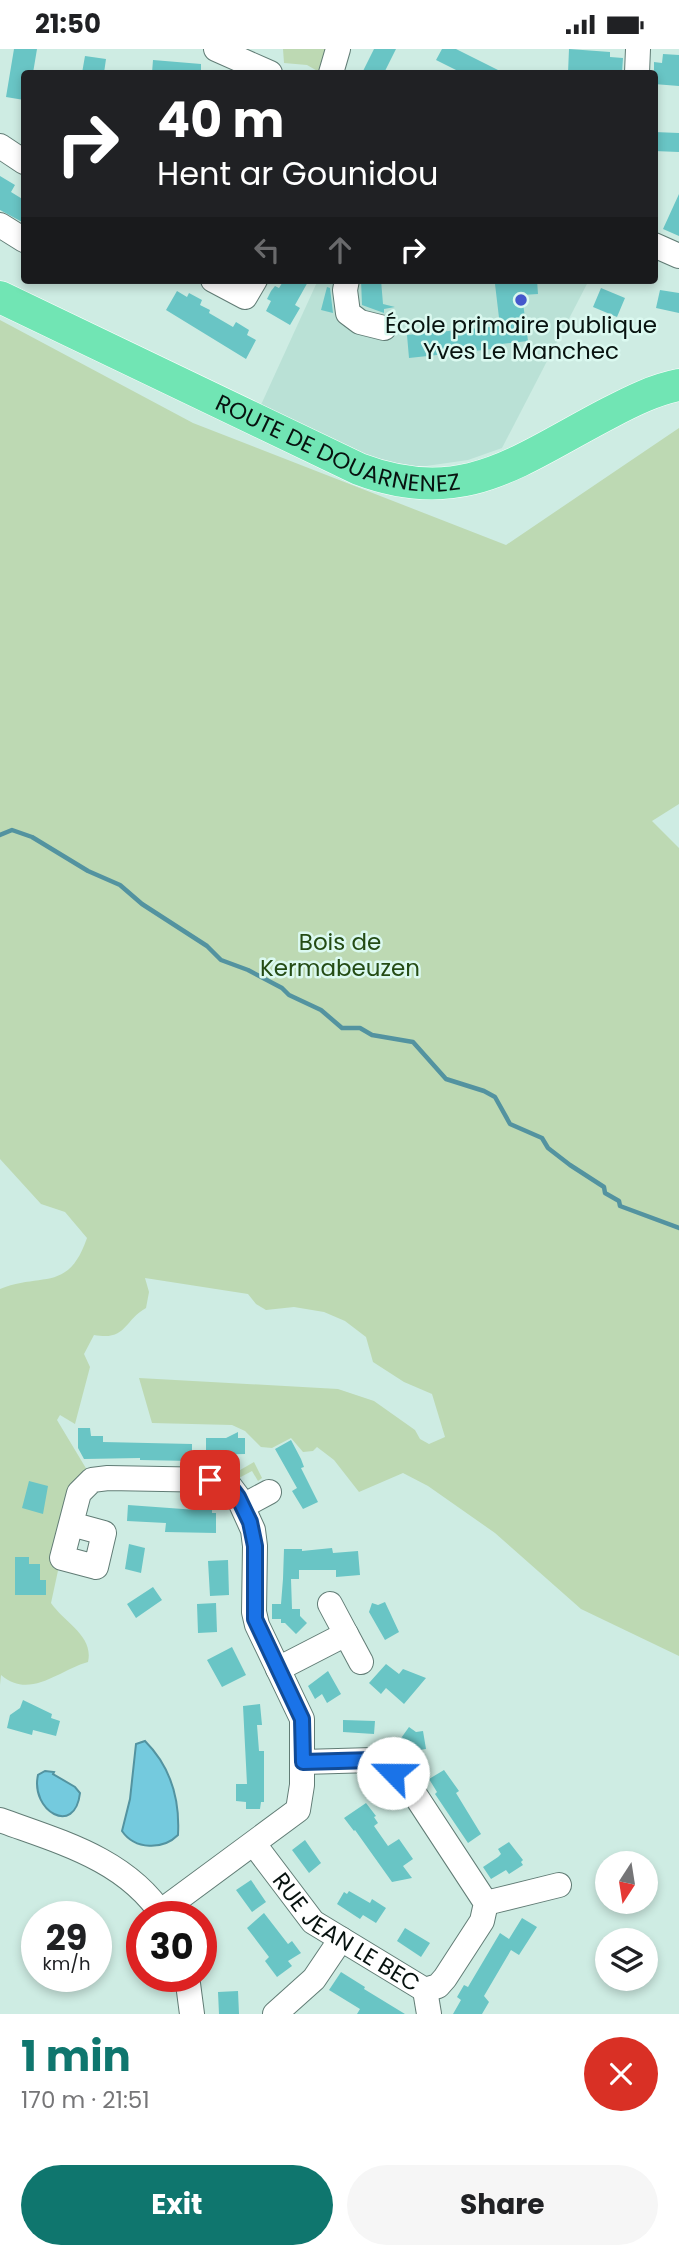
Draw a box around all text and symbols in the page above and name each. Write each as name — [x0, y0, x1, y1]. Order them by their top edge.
text: 21:50 — [35, 6, 101, 42]
text: 40 m — [157, 86, 284, 154]
icon: right — [42, 98, 133, 189]
text: Hent ar Gounidou — [157, 151, 439, 196]
icon: left — [248, 231, 286, 269]
icon: ahead — [321, 231, 359, 269]
icon: right — [394, 231, 432, 269]
marker: École primaire publique Yves Le Manchec — [513, 292, 529, 308]
place label: École primaire publique Yves Le Manchec — [385, 309, 657, 367]
street label: ROUTE DE DOUARNENEZ — [210, 387, 462, 500]
park label: Bois de Kermabeuzen — [260, 926, 420, 984]
pin — [180, 1450, 240, 1510]
icon: arrive — [191, 1461, 229, 1499]
position arrow — [356, 1736, 430, 1810]
north arrow — [595, 1851, 658, 1915]
map controls — [595, 1851, 658, 1991]
street label: RUE JEAN LE BEC — [265, 1866, 426, 1999]
speed limit sign: 30 — [126, 1901, 217, 1992]
text: 29 — [46, 1913, 87, 1962]
button: layers — [595, 1928, 658, 1991]
text: km/h — [43, 1951, 90, 1976]
text: 1 min — [21, 2027, 131, 2086]
button: close — [584, 2037, 658, 2111]
text: 170 m · 21:51 — [21, 2084, 150, 2116]
button: Exit — [21, 2165, 333, 2245]
button: Share — [347, 2165, 658, 2245]

